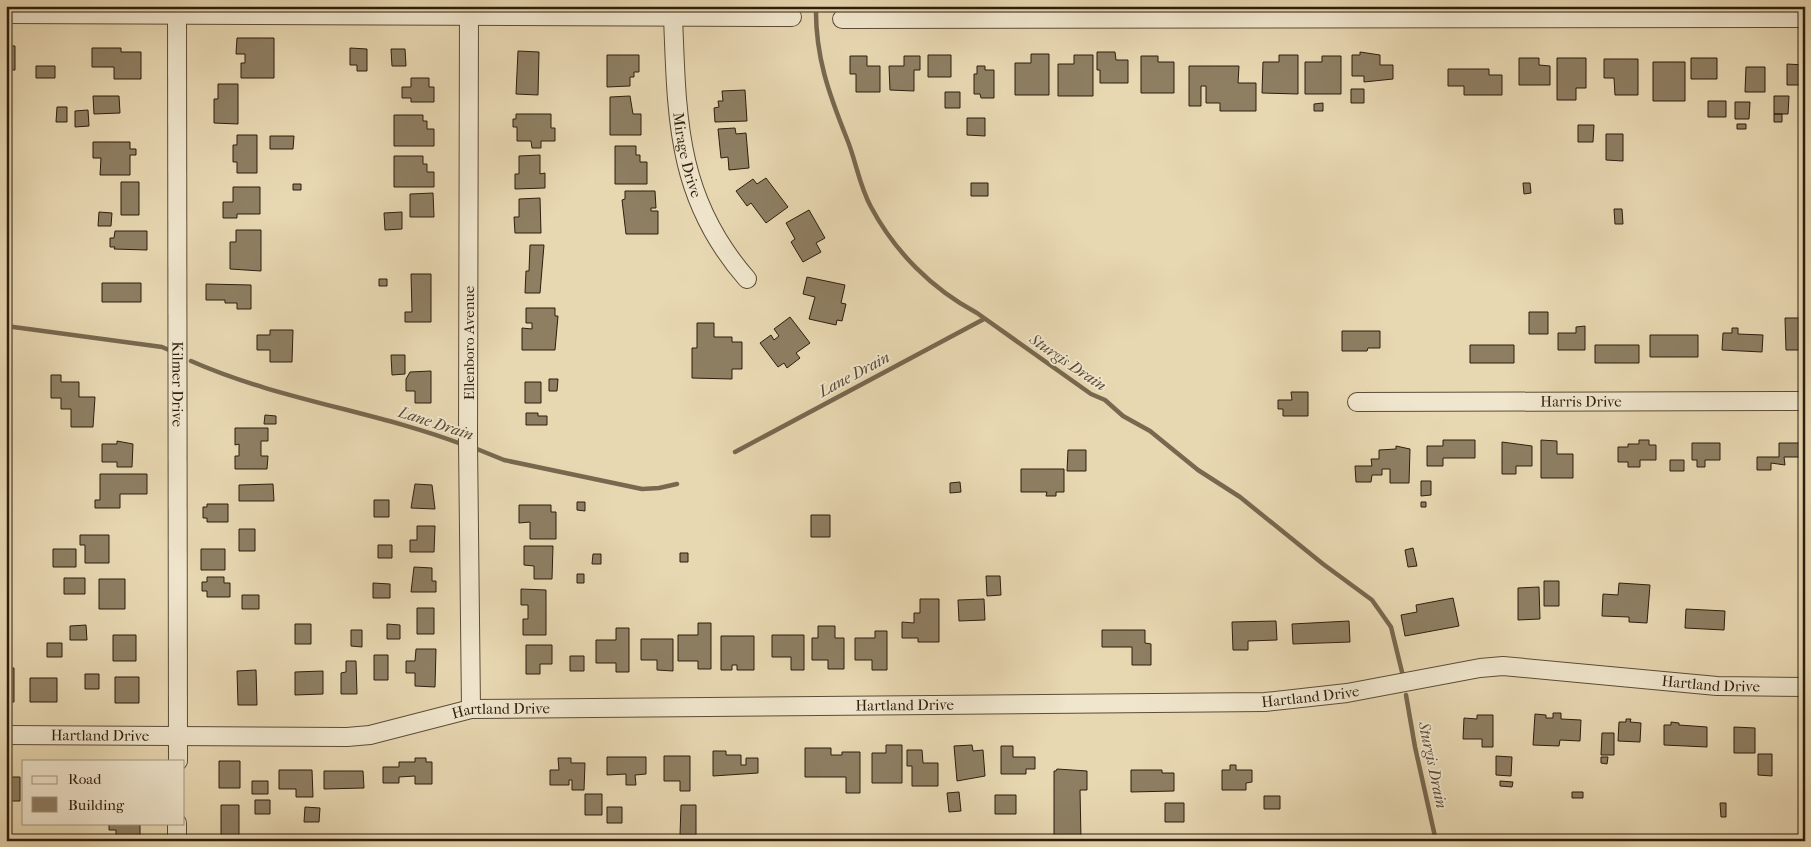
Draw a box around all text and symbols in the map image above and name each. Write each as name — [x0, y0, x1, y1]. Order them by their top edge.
street label: Mirage Drive — [669, 111, 706, 201]
street label: Ellenboro Avenue — [460, 285, 478, 400]
water label: Sturgis Drain — [1025, 329, 1110, 395]
street label: Kilmer Drive — [168, 341, 187, 427]
water label: Lane Drain — [814, 347, 893, 401]
street label: Harris Drive — [1540, 392, 1622, 411]
water label: Lane Drain — [395, 402, 476, 444]
street label: Hartland Drive — [1661, 672, 1761, 695]
street label: Hartland Drive — [1260, 682, 1361, 711]
street label: Hartland Drive — [855, 696, 954, 715]
street label: Hartland Drive — [450, 699, 550, 723]
water label: Sturgis Drain — [1414, 719, 1451, 810]
street label: Hartland Drive — [51, 726, 150, 745]
legend — [22, 760, 185, 824]
text: Road — [68, 770, 102, 788]
text: Building — [68, 796, 125, 814]

